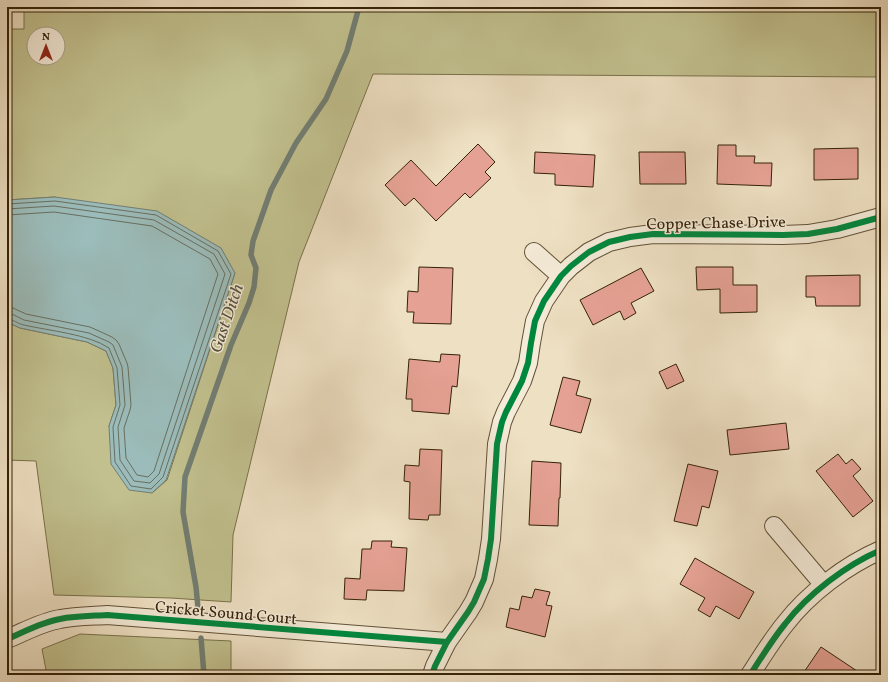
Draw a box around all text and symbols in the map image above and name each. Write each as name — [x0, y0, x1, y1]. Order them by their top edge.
north arrow — [26, 26, 66, 66]
text: N — [42, 30, 50, 45]
street label: Copper Chase Drive — [646, 212, 786, 236]
water label: Gast Ditch — [205, 281, 250, 356]
street label: Cricket Sound Court — [154, 597, 298, 631]

